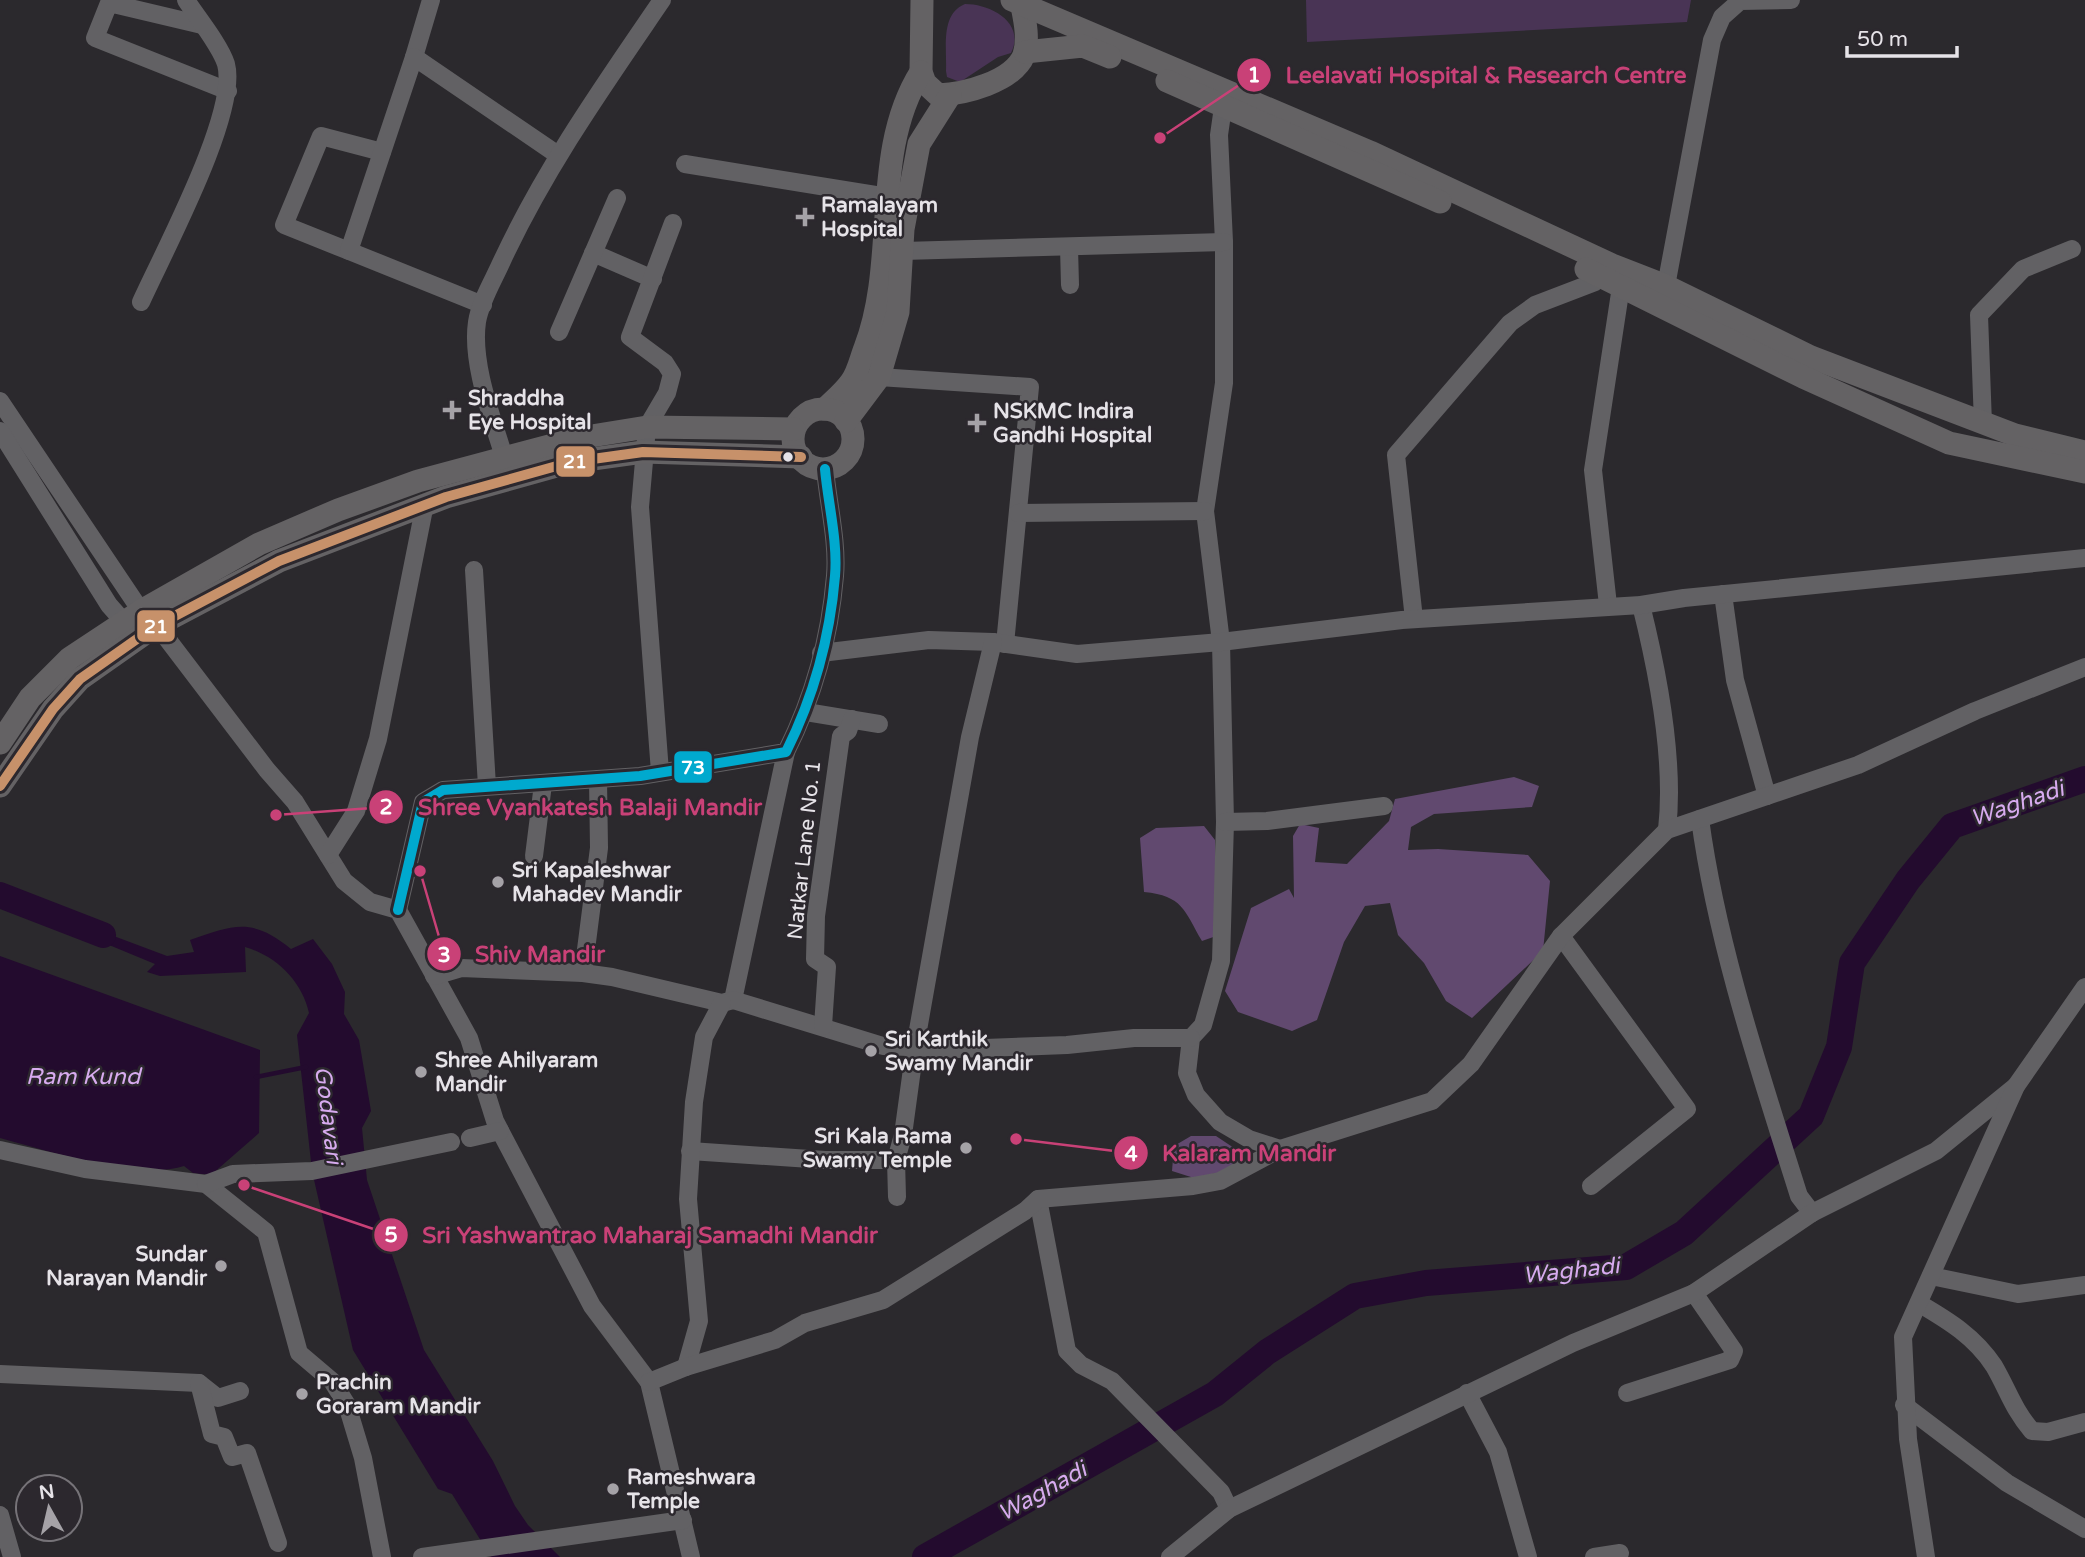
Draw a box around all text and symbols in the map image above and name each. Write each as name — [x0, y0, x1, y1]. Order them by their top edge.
scale bar — [1847, 14, 1957, 58]
text: 50 m — [1857, 27, 1908, 52]
callout: Leelavati Hospital & Research Centre — [1236, 53, 1701, 97]
text: Leelavati Hospital & Research Centre — [1285, 62, 1687, 90]
text: 1 — [1247, 63, 1261, 88]
place label: Ramalayam Hospital — [821, 193, 938, 242]
marker: Ramalayam Hospital — [795, 207, 815, 227]
place label: Shraddha Eye Hospital — [468, 386, 591, 435]
place label: NSKMC Indira Gandhi Hospital — [993, 399, 1152, 448]
marker: Shraddha Eye Hospital — [442, 400, 462, 420]
marker: NSKMC Indira Gandhi Hospital — [967, 413, 987, 433]
line badge: 21 — [555, 445, 596, 478]
unlabelled marker — [781, 450, 795, 464]
text: 21 — [563, 451, 587, 473]
line badge: 21 — [136, 609, 176, 643]
text: 21 — [144, 616, 168, 638]
line badge: 73 — [673, 750, 713, 784]
text: 73 — [681, 757, 705, 779]
street label: Natkar Lane No. 1 — [783, 759, 826, 941]
water label: Waghadi — [1967, 774, 2071, 833]
callout: Shree Vyankatesh Balaji Mandir — [369, 785, 776, 829]
text: Shree Vyankatesh Balaji Mandir — [418, 794, 763, 822]
text: 2 — [379, 795, 393, 820]
place label: Sri Kapaleshwar Mahadev Mandir — [512, 858, 683, 907]
marker: Sri Kapaleshwar Mahadev Mandir — [490, 874, 506, 890]
callout: Shiv Mandir — [426, 932, 620, 976]
text: Shiv Mandir — [475, 941, 606, 969]
text: 3 — [437, 943, 451, 968]
place label: Sri Karthik Swamy Mandir — [885, 1027, 1034, 1076]
marker: Sri Karthik Swamy Mandir — [863, 1043, 879, 1059]
place label: Shree Ahilyaram Mandir — [435, 1048, 598, 1097]
water label: Ram Kund — [26, 1063, 143, 1091]
marker: Shree Ahilyaram Mandir — [413, 1064, 429, 1080]
water label: Godavari — [308, 1065, 348, 1169]
place label: Sri Kala Rama Swamy Temple — [803, 1124, 952, 1173]
callout: Kalaram Mandir — [1113, 1131, 1350, 1175]
marker: Sri Kala Rama Swamy Temple — [958, 1140, 974, 1156]
text: Kalaram Mandir — [1162, 1140, 1337, 1168]
text: 4 — [1124, 1142, 1138, 1167]
callout: Sri Yashwantrao Maharaj Samadhi Mandir — [373, 1213, 892, 1257]
text: Sri Yashwantrao Maharaj Samadhi Mandir — [422, 1222, 879, 1250]
text: 5 — [384, 1223, 398, 1248]
place label: Sundar Narayan Mandir — [46, 1242, 208, 1291]
water label: Waghadi — [1521, 1252, 1624, 1290]
marker: Sundar Narayan Mandir — [213, 1258, 229, 1274]
place label: Prachin Goraram Mandir — [316, 1370, 481, 1419]
marker: Prachin Goraram Mandir — [294, 1386, 310, 1402]
water label: Waghadi — [993, 1455, 1095, 1528]
place label: Rameshwara Temple — [626, 1465, 756, 1514]
north arrow — [14, 1473, 84, 1543]
text: N — [38, 1480, 56, 1504]
marker: Rameshwara Temple — [605, 1481, 621, 1497]

